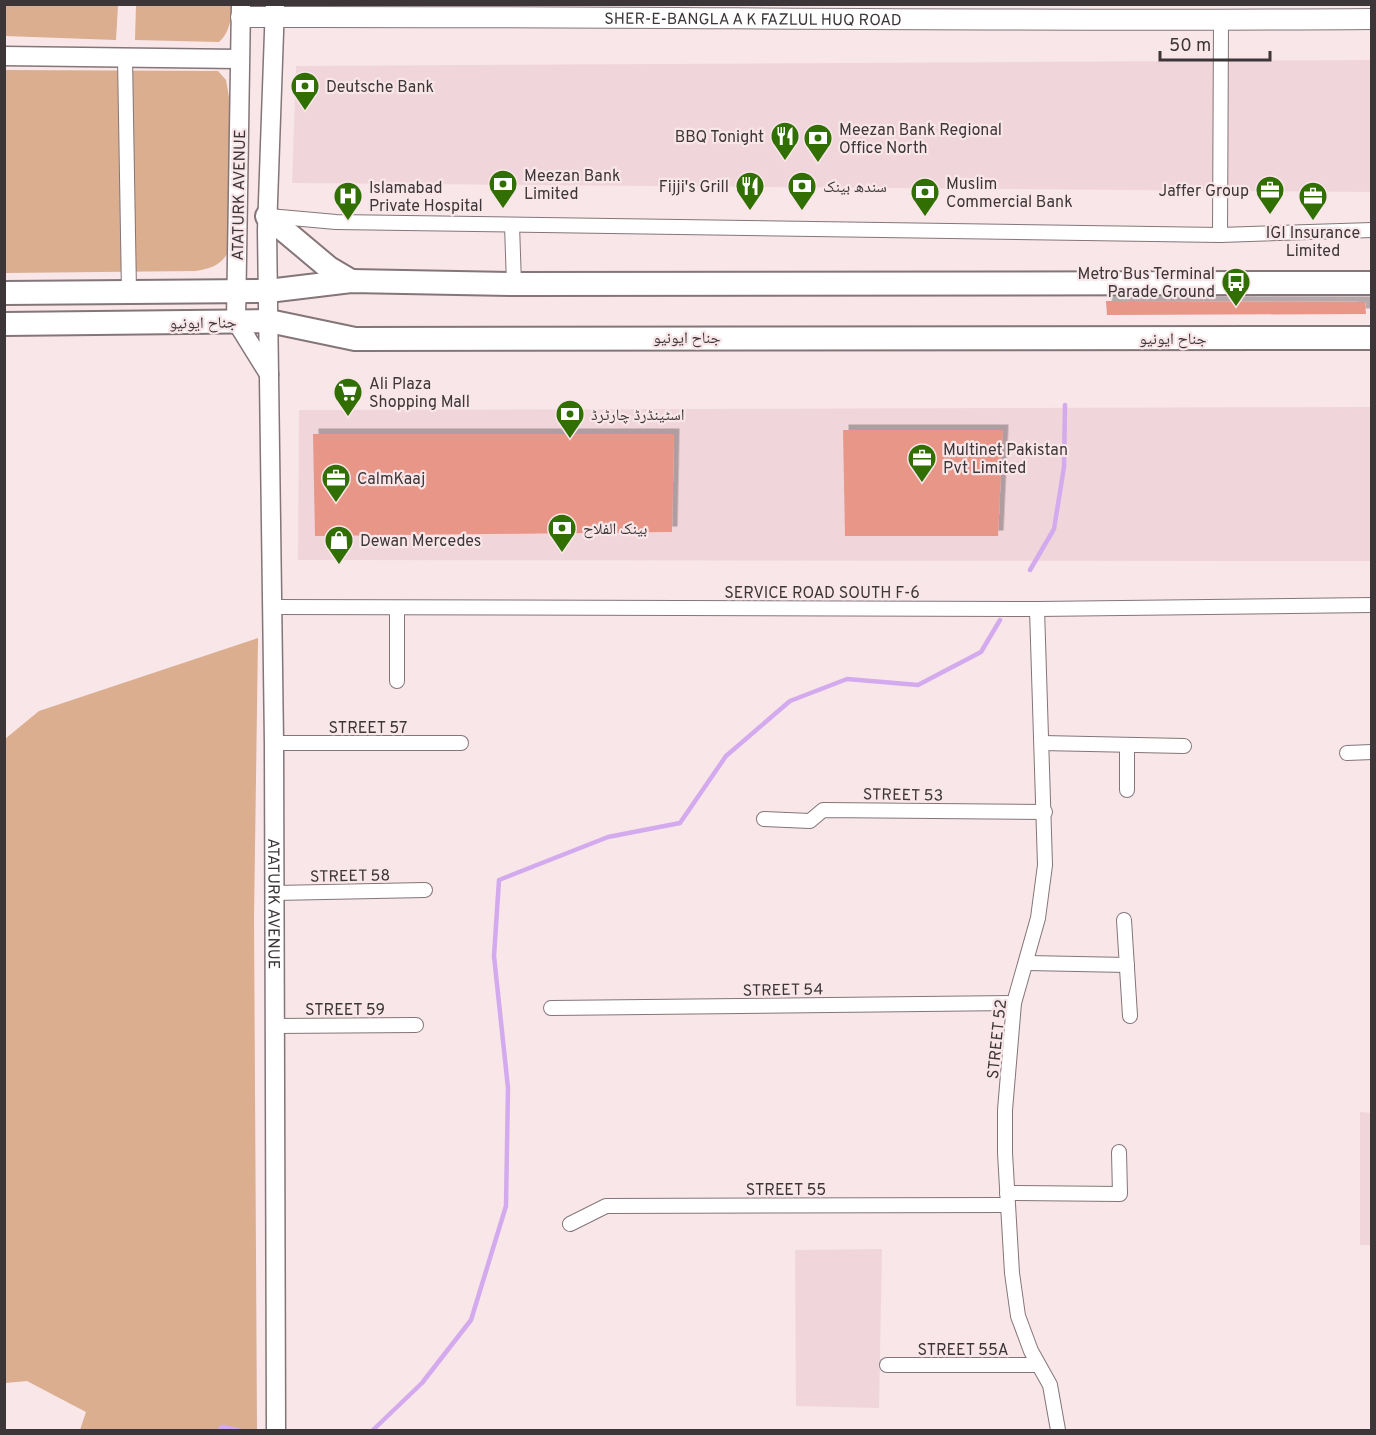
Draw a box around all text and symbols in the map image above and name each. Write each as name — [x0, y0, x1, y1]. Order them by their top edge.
street label: SHER-E-BANGLA A K FAZLUL HUQ ROAD — [604, 10, 902, 31]
scale bar — [1160, 24, 1270, 62]
text: 50 m — [1169, 35, 1211, 58]
bank icon: Deutsche Bank — [289, 70, 321, 112]
place label: Deutsche Bank — [326, 78, 434, 98]
restaurant icon: BBQ Tonight — [769, 120, 801, 162]
place label: Meezan Bank Regional Office North — [839, 121, 1002, 159]
bank icon: Meezan Bank Regional Office North — [802, 122, 834, 164]
place label: BBQ Tonight — [675, 128, 764, 148]
street label: ATATURK AVENUE — [229, 129, 251, 261]
place label: Meezan Bank Limited — [524, 167, 620, 205]
bank icon: Meezan Bank Limited — [487, 168, 519, 210]
restaurant icon: Fijji's Grill — [734, 170, 766, 212]
bank icon: سندھ بینک — [786, 170, 818, 212]
office icon: Jaffer Group — [1254, 174, 1286, 216]
place label: Muslim Commercial Bank — [946, 175, 1073, 213]
bank icon: Muslim Commercial Bank — [909, 176, 941, 218]
place label: Fijji's Grill — [659, 178, 729, 198]
place label: سندھ بینک — [823, 178, 887, 198]
place label: Islamabad Private Hospital — [369, 179, 483, 217]
hospital icon: Islamabad Private Hospital — [332, 180, 364, 222]
office icon: IGI Insurance Limited — [1297, 180, 1329, 222]
place label: Jaffer Group — [1158, 182, 1249, 202]
place label: IGI Insurance Limited — [1266, 224, 1360, 262]
place label: Metro Bus Terminal Parade Ground — [1077, 265, 1215, 303]
bus stop icon: Metro Bus Terminal Parade Ground — [1220, 266, 1252, 308]
street label: جناح ایونیو — [169, 313, 237, 335]
street label: جناح ایونیو — [653, 329, 721, 349]
street label: جناح ایونیو — [1139, 330, 1207, 350]
place label: Ali Plaza Shopping Mall — [369, 375, 470, 413]
supermarket icon: Ali Plaza Shopping Mall — [332, 376, 364, 418]
bank icon: اسٹینڈرڈ چارٹرڈ — [554, 398, 586, 440]
place label: اسٹینڈرڈ چارٹرڈ — [591, 406, 685, 426]
place label: Multinet Pakistan Pvt Limited — [943, 441, 1068, 479]
office icon: Multinet Pakistan Pvt Limited — [906, 442, 938, 484]
office icon: CalmKaaj — [320, 462, 352, 504]
place label: CalmKaaj — [357, 470, 425, 490]
bank icon: بینک الفلاح — [546, 512, 578, 554]
place label: بینک الفلاح — [583, 520, 647, 540]
shop icon: Dewan Mercedes — [323, 524, 355, 566]
place label: Dewan Mercedes — [360, 532, 481, 552]
street label: SERVICE ROAD SOUTH F-6 — [724, 584, 920, 604]
street label: STREET 57 — [329, 719, 407, 739]
street label: STREET 53 — [863, 785, 943, 807]
street label: ATATURK AVENUE — [262, 838, 283, 969]
street label: STREET 58 — [310, 866, 390, 888]
street label: STREET 54 — [742, 980, 824, 1002]
street label: STREET 52 — [984, 998, 1012, 1080]
street label: STREET 59 — [305, 1001, 385, 1021]
street label: STREET 55 — [746, 1181, 826, 1201]
street label: STREET 55A — [917, 1341, 1009, 1361]

